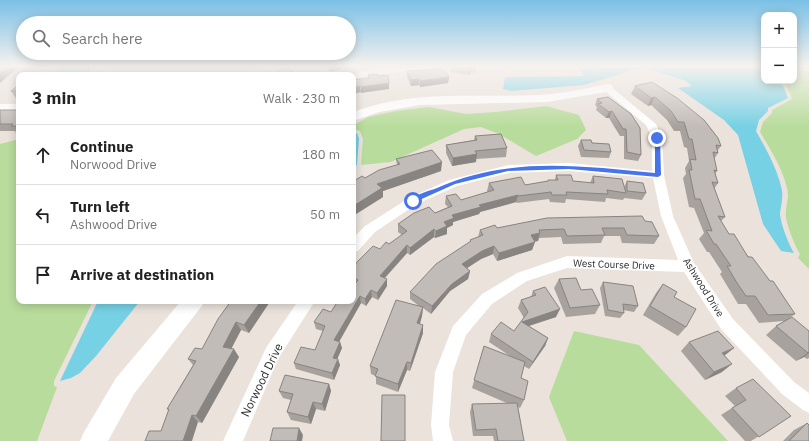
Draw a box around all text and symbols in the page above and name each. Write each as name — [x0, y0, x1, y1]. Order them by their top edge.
map controls — [761, 12, 797, 84]
button: + — [761, 12, 797, 48]
search box — [16, 16, 356, 60]
icon: search — [30, 27, 52, 49]
text: Search here — [62, 29, 142, 48]
button: − — [761, 48, 797, 84]
text: 3 min — [32, 87, 76, 109]
text: Walk · 230 m — [263, 90, 340, 107]
route end — [648, 129, 666, 147]
text: Continue — [70, 137, 134, 156]
icon: ahead — [32, 144, 54, 166]
text: 180 m — [302, 146, 340, 163]
text: Norwood Drive — [70, 156, 157, 173]
route start — [404, 192, 422, 210]
text: Turn left — [70, 197, 130, 216]
icon: left — [32, 204, 54, 226]
text: 50 m — [310, 206, 340, 223]
text: Ashwood Drive — [70, 216, 157, 233]
street label: Ashwood Drive — [680, 255, 727, 320]
street label: West Course Drive — [573, 257, 656, 272]
icon: arrive — [32, 264, 54, 286]
text: Arrive at destination — [70, 265, 214, 284]
street label: Norwood Drive — [237, 340, 286, 419]

